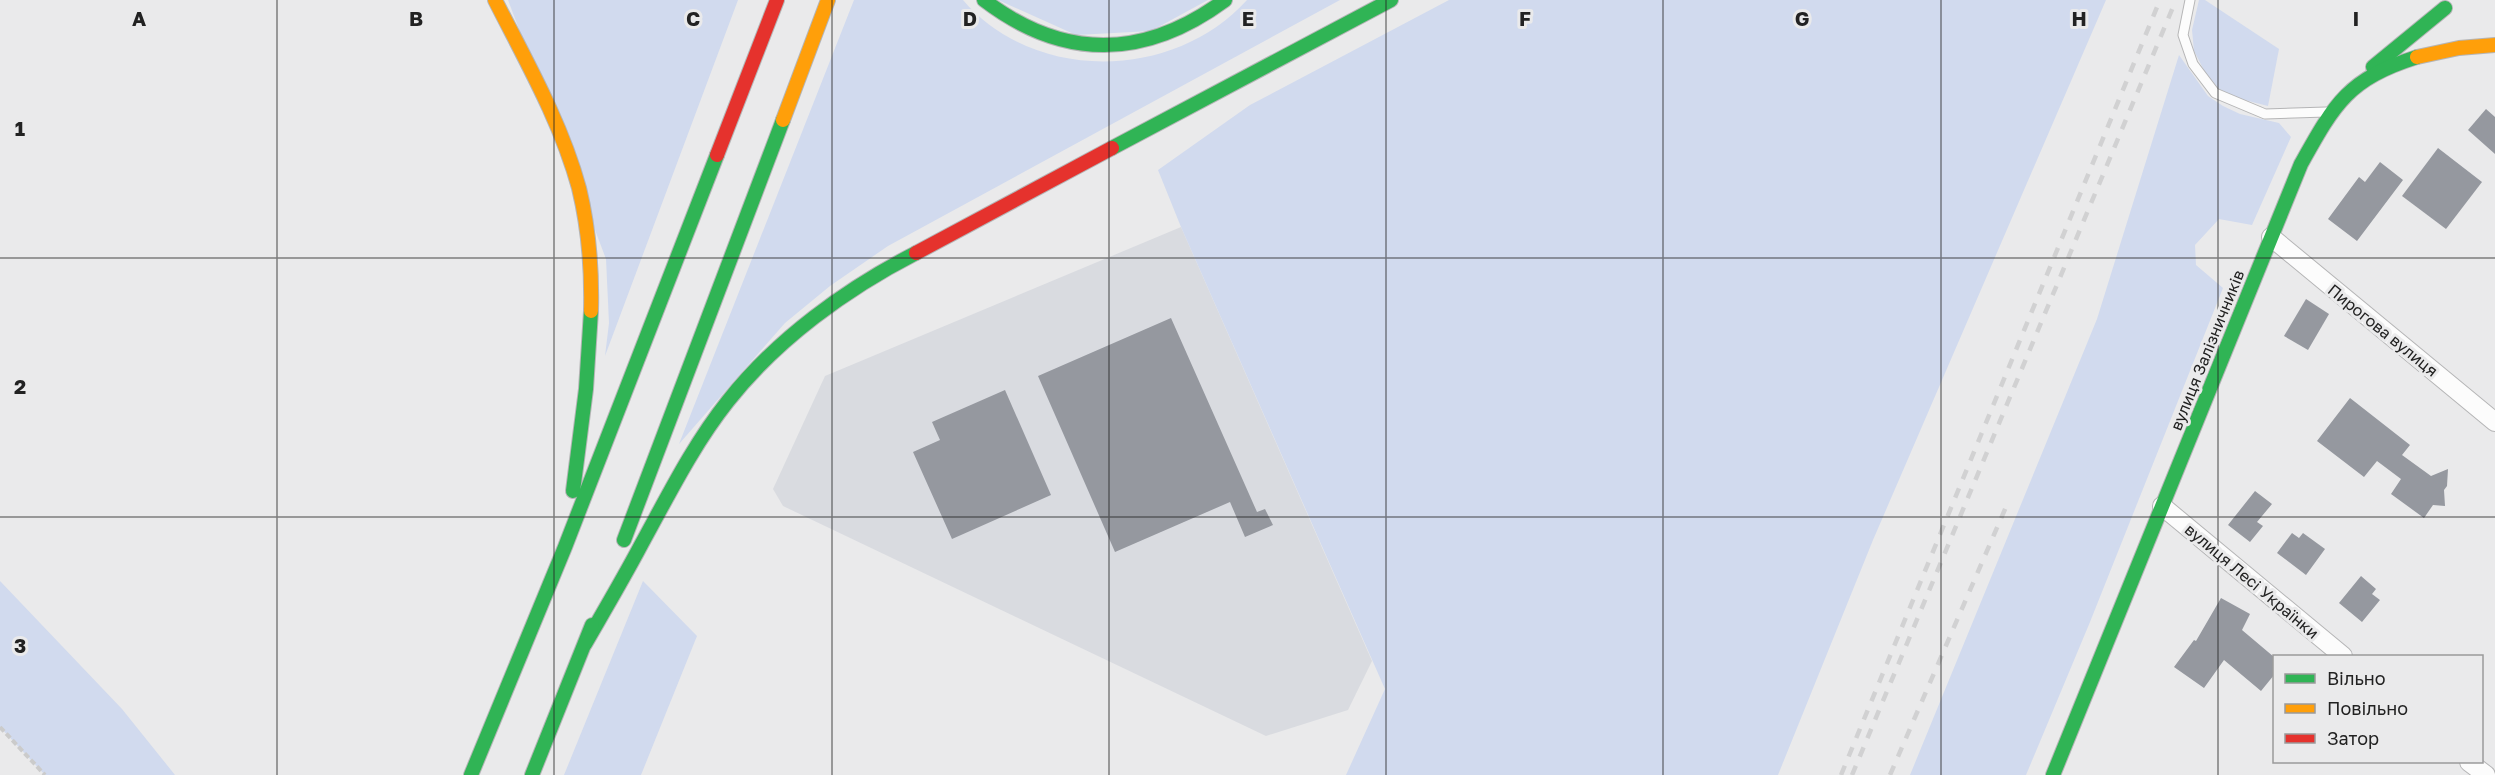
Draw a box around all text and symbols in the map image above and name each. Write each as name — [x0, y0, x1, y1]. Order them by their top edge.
text: A — [132, 6, 146, 30]
text: B — [409, 6, 423, 30]
text: C — [686, 6, 700, 30]
text: D — [963, 6, 977, 30]
text: E — [1242, 6, 1254, 30]
text: F — [1519, 6, 1531, 30]
text: G — [1795, 6, 1809, 30]
text: H — [2071, 6, 2087, 30]
text: I — [2353, 6, 2359, 30]
text: 1 — [15, 116, 25, 140]
street label: вулиця Залізничників — [2166, 267, 2248, 433]
street label: Пирогова вулиця — [2324, 280, 2442, 380]
text: 2 — [14, 374, 26, 398]
street label: вулиця Лесі Українки — [2181, 519, 2323, 643]
text: 3 — [14, 633, 26, 657]
legend — [2273, 655, 2483, 763]
text: Вільно — [2327, 667, 2386, 689]
text: Повільно — [2327, 697, 2408, 719]
text: Затор — [2327, 727, 2379, 749]

